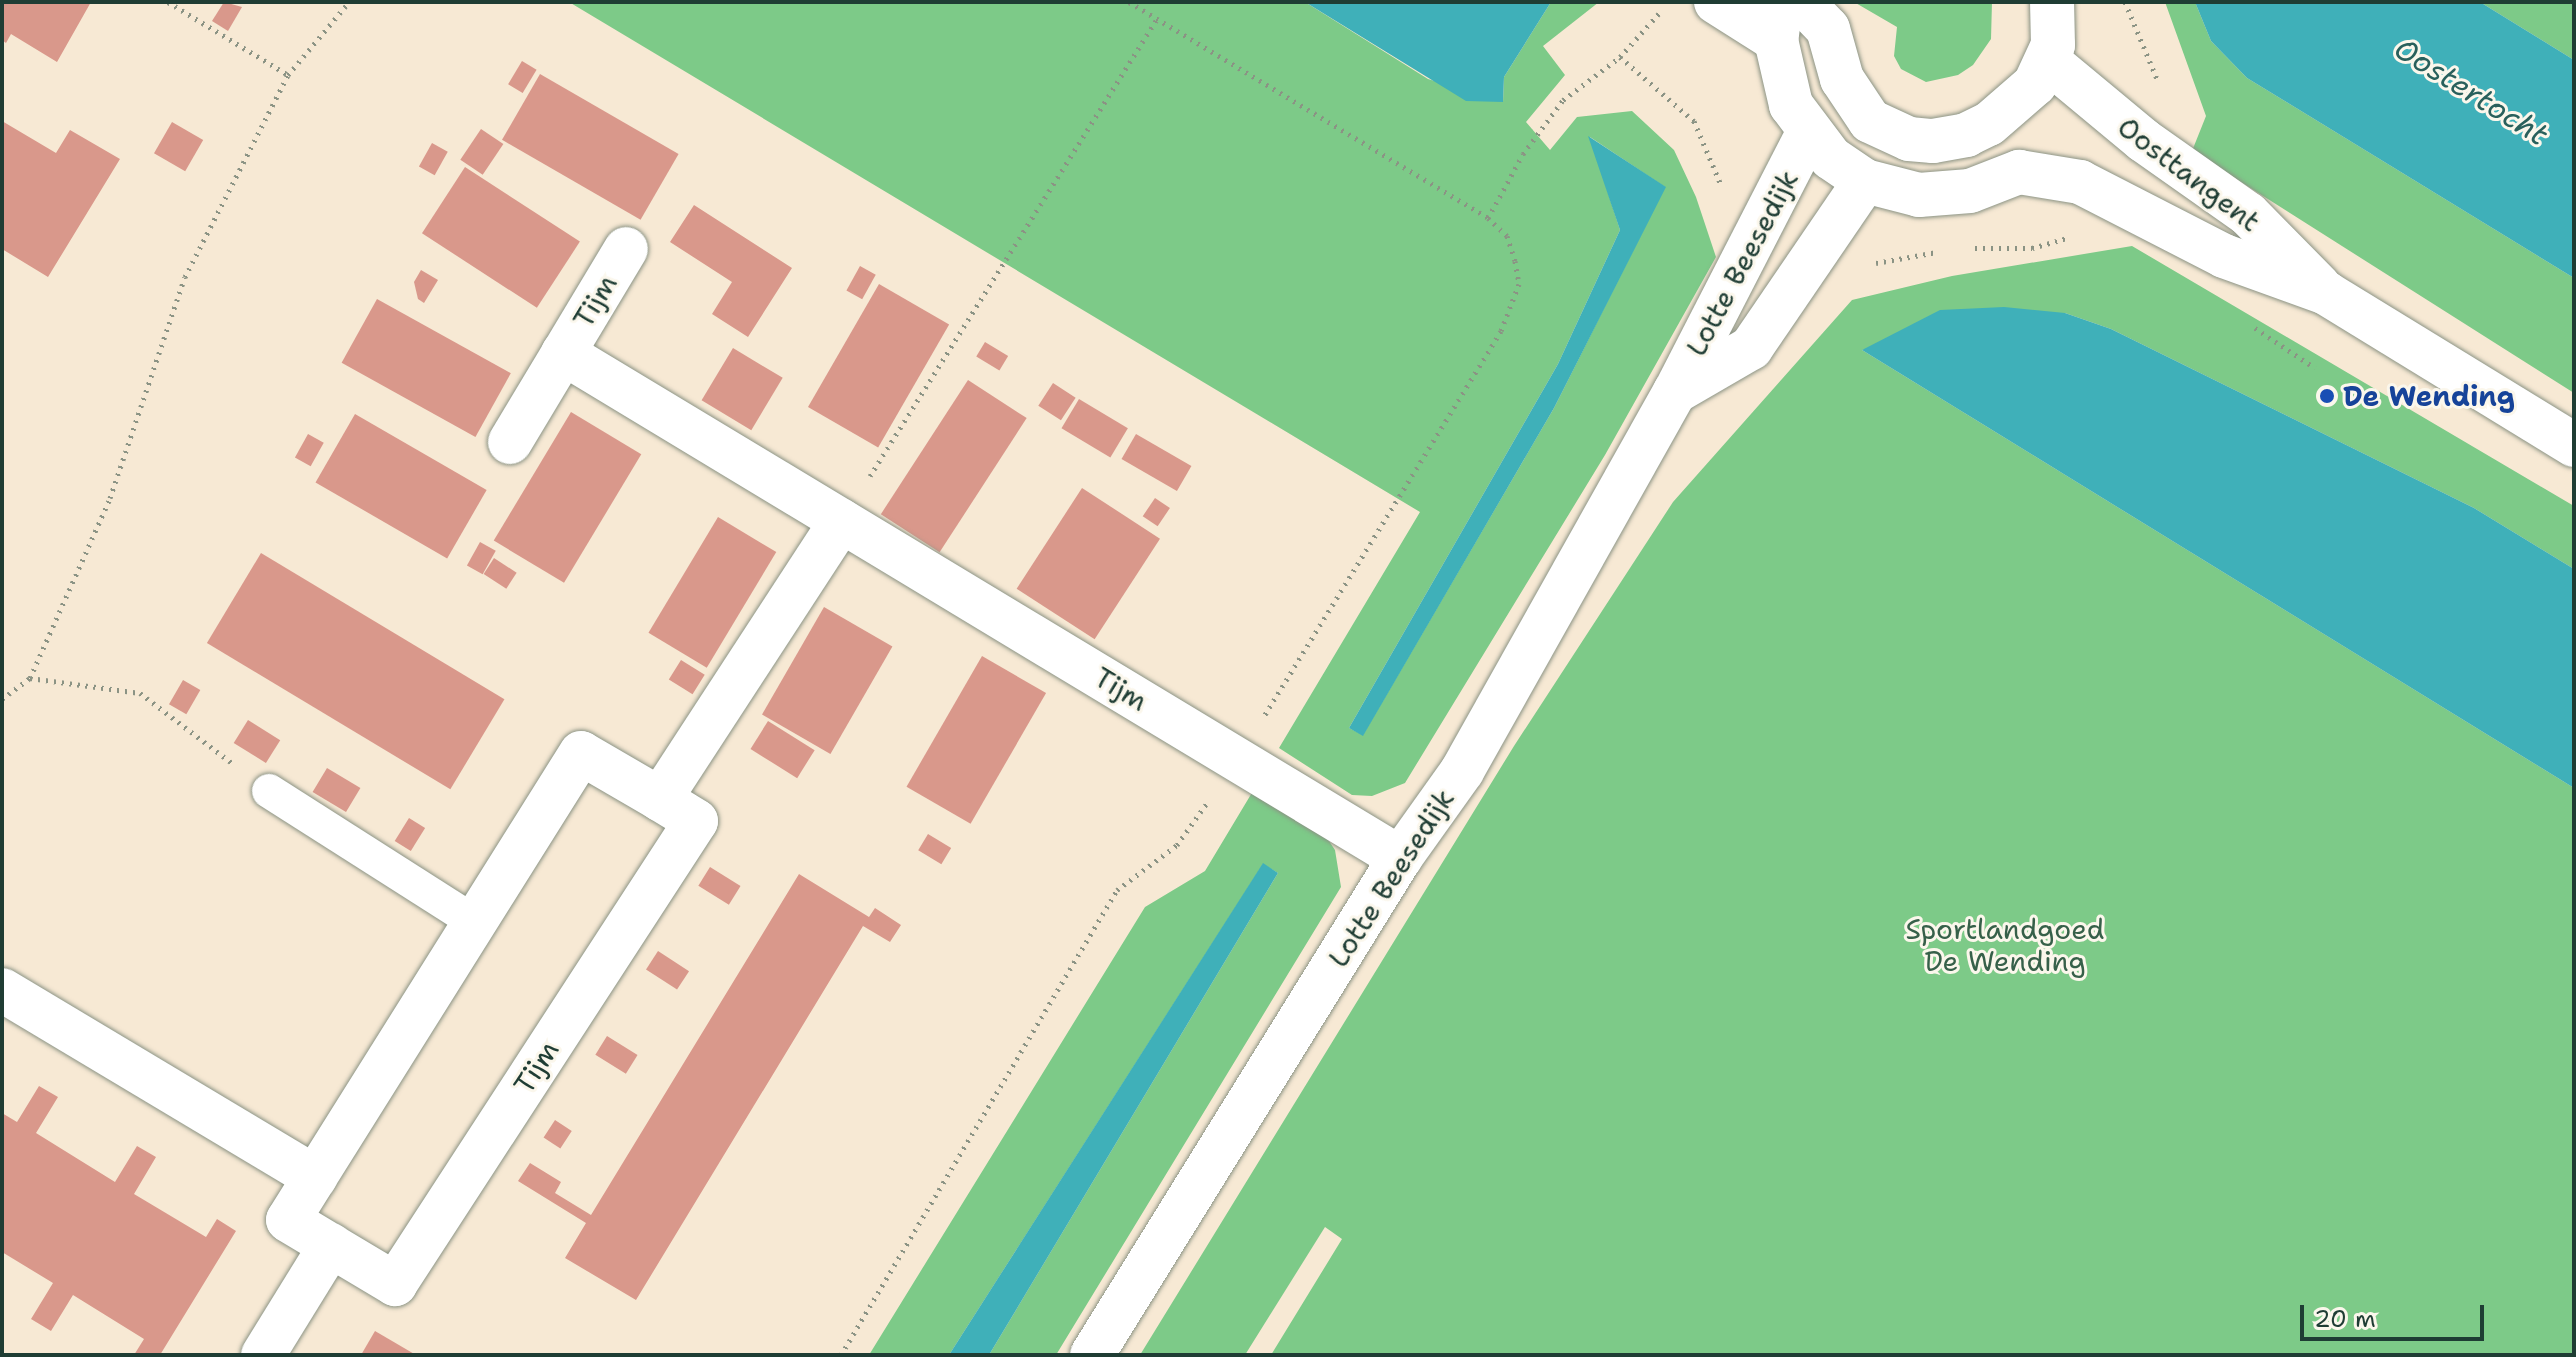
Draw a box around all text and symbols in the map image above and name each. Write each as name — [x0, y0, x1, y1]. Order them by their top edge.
water label: Oostertocht — [2388, 31, 2554, 153]
street label: Oosttangent — [2111, 110, 2267, 238]
street label: Lotte Beesedijk — [1679, 164, 1805, 362]
street label: Tijm — [566, 268, 624, 334]
place label: De Wending — [2343, 379, 2515, 413]
marker: De Wending — [2318, 387, 2336, 405]
street label: Tijm — [1088, 660, 1154, 718]
street label: Lotte Beesedijk — [1321, 783, 1461, 973]
park label: Sportlandgoed De Wending — [1905, 912, 2105, 978]
street label: Tijm — [507, 1034, 565, 1100]
scale bar — [2304, 1289, 2488, 1339]
text: 20 m — [2314, 1303, 2376, 1335]

